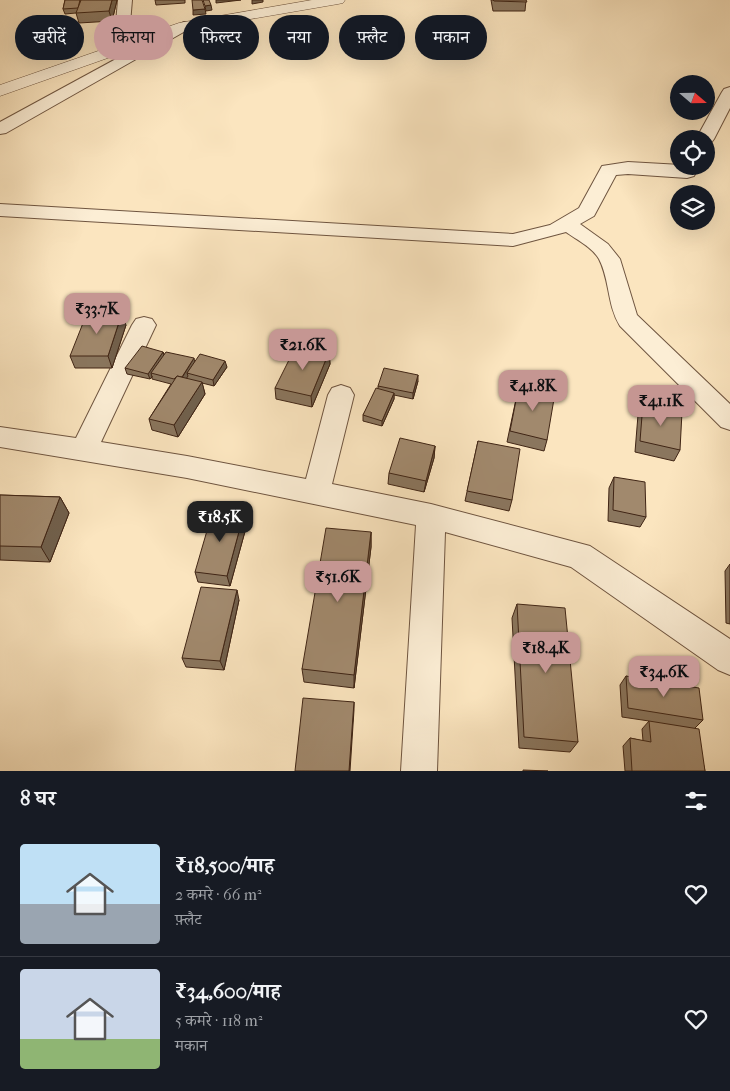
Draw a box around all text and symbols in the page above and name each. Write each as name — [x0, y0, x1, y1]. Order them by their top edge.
chip: खरीदें — [15, 15, 84, 60]
chip: किराया — [94, 15, 173, 60]
chip: फ़िल्टर — [183, 15, 259, 60]
chip: नया — [269, 15, 329, 60]
chip: फ़्लैट — [339, 15, 405, 60]
chip: मकान — [415, 15, 487, 60]
north arrow — [670, 75, 715, 120]
map controls — [670, 75, 715, 230]
button: locate — [670, 130, 715, 175]
button: layers — [670, 185, 715, 230]
pin: ₹33.7K — [56, 292, 138, 335]
text: ₹33.7K — [75, 299, 119, 318]
pin: ₹21.6K — [262, 328, 344, 371]
text: ₹21.6K — [280, 335, 326, 354]
pin: ₹41.8K — [492, 370, 574, 412]
text: ₹41.8K — [510, 376, 556, 395]
pin: ₹41.1K — [620, 384, 702, 427]
text: ₹41.1K — [639, 391, 683, 410]
pin: ₹18.5K — [179, 500, 261, 543]
text: ₹18.5K — [198, 507, 242, 526]
pin: ₹51.6K — [297, 560, 379, 603]
text: ₹51.6K — [315, 567, 361, 586]
pin: ₹18.4K — [505, 632, 587, 674]
text: ₹18.4K — [522, 638, 570, 657]
pin: ₹34.6K — [623, 656, 705, 698]
text: ₹34.6K — [640, 662, 688, 681]
text: 8 घर — [20, 786, 56, 810]
icon: filters — [682, 787, 710, 815]
text: ₹18,500/माह — [175, 853, 274, 877]
icon: home — [60, 864, 120, 924]
icon: heart — [682, 880, 710, 908]
text: 2 कमरे · 66 m² — [175, 885, 262, 904]
text: फ़्लैट — [175, 910, 202, 929]
text: ₹34,600/माह — [175, 979, 281, 1003]
icon: home — [60, 989, 120, 1049]
icon: heart — [682, 1005, 710, 1033]
text: 5 कमरे · 118 m² — [175, 1011, 262, 1030]
text: मकान — [175, 1036, 207, 1055]

